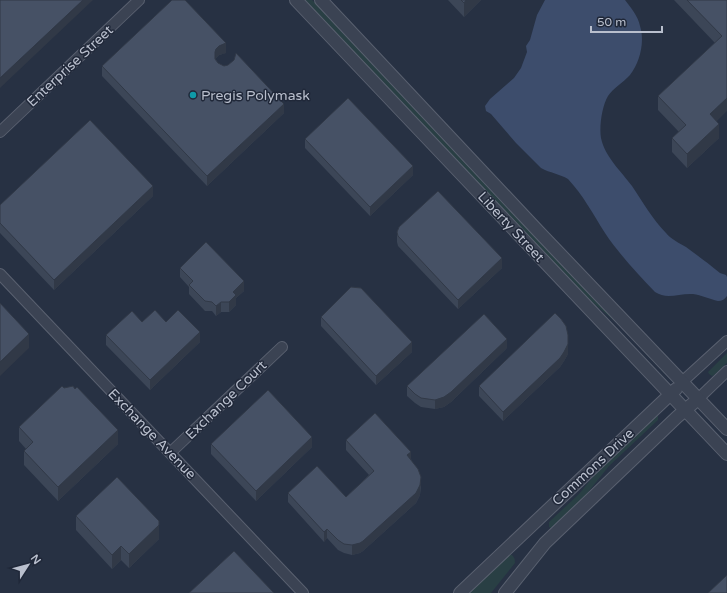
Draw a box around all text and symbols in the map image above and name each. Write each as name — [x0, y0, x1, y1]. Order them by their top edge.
scale bar — [591, 8, 662, 34]
text: 50 m — [597, 15, 626, 29]
street label: Enterprise Street — [23, 21, 117, 110]
place label: Pregis Polymask — [201, 87, 310, 104]
marker: Pregis Polymask — [188, 90, 198, 100]
street label: Liberty Street — [474, 188, 548, 266]
street label: Exchange Court — [182, 356, 271, 443]
street label: Exchange Avenue — [104, 385, 200, 483]
street label: Commons Drive — [549, 425, 637, 509]
north arrow — [8, 545, 48, 585]
text: N — [28, 552, 44, 567]

